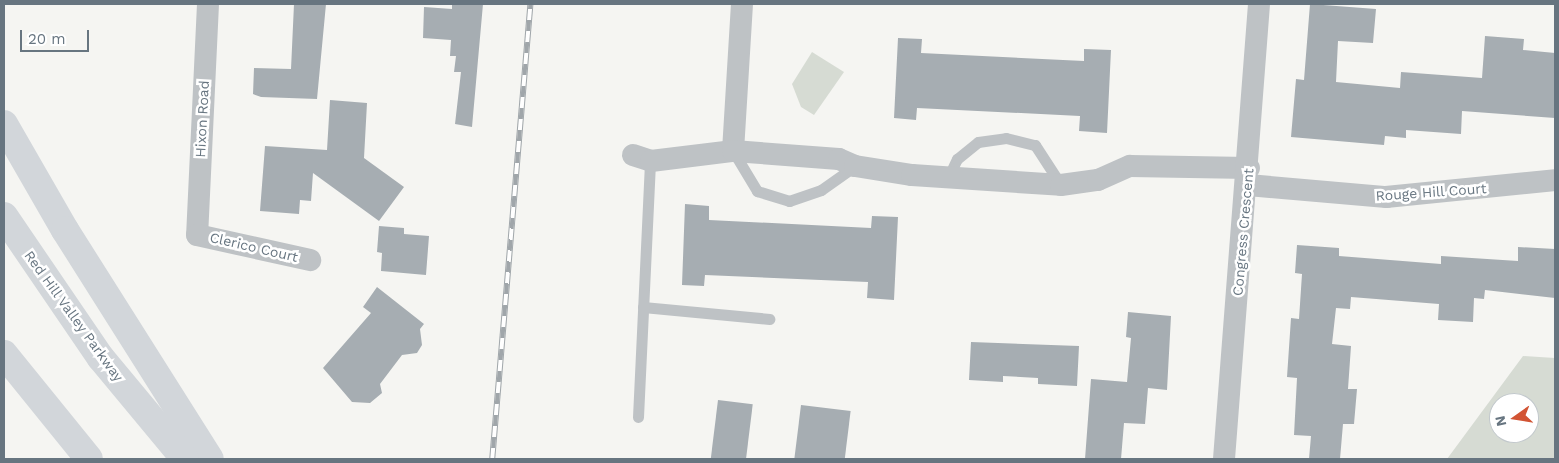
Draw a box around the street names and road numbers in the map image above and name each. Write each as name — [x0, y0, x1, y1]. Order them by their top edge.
street label: Hixon Road — [192, 80, 212, 158]
street label: Congress Crescent — [1229, 167, 1257, 297]
street label: Rouge Hill Court — [1375, 180, 1487, 204]
street label: Clerico Court — [208, 229, 300, 265]
street label: Red Hill Valley Parkway — [21, 247, 127, 385]

